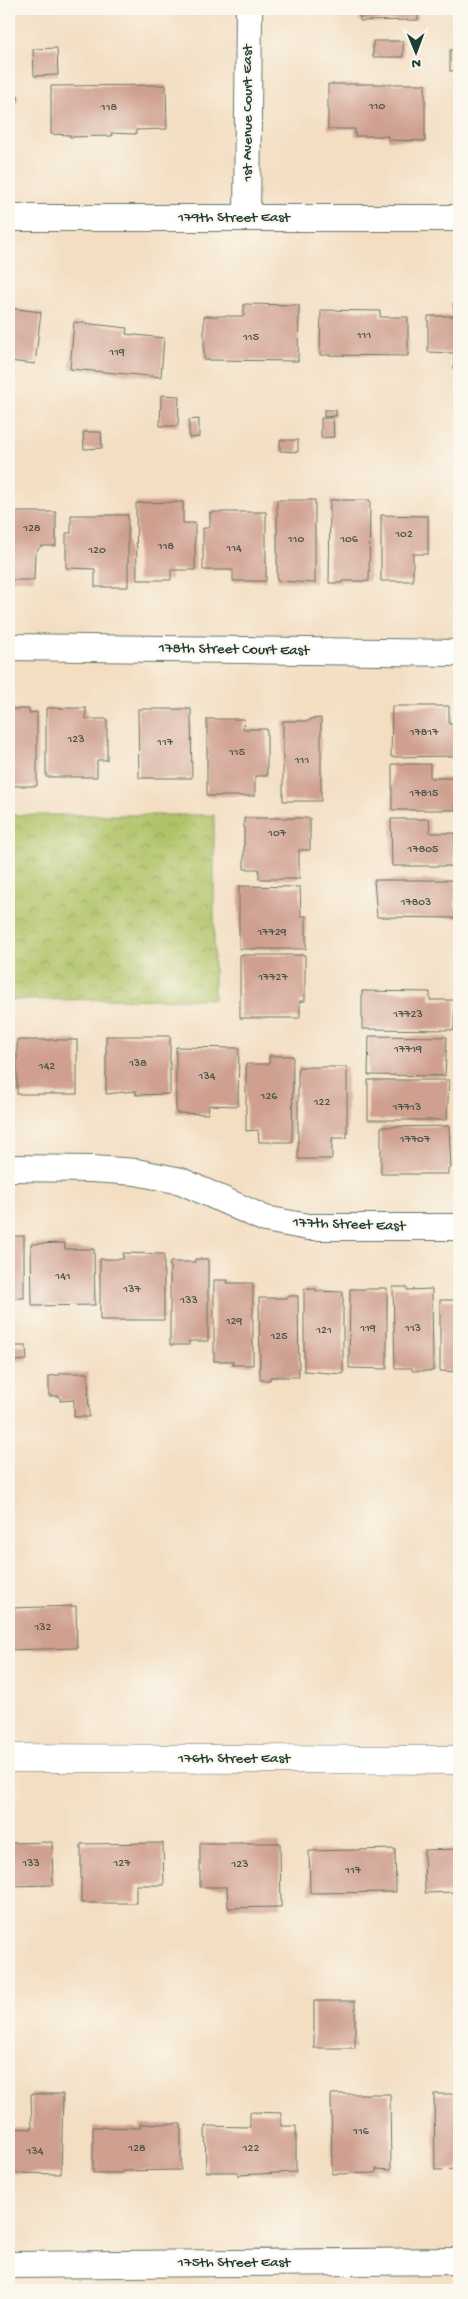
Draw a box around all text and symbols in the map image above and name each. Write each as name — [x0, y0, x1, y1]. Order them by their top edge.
north arrow — [390, 28, 440, 78]
street label: 1st Avenue Court East — [239, 43, 257, 183]
text: N — [411, 54, 421, 71]
house number: 110 — [368, 100, 385, 114]
house number: 118 — [100, 101, 118, 115]
street label: 179th Street East — [177, 209, 292, 227]
house number: 111 — [356, 329, 371, 343]
house number: 115 — [242, 331, 259, 345]
house number: 119 — [108, 346, 125, 360]
house number: 128 — [22, 522, 41, 536]
house number: 102 — [394, 528, 413, 542]
house number: 110 — [287, 533, 304, 547]
house number: 106 — [339, 533, 359, 547]
house number: 118 — [157, 540, 175, 554]
house number: 114 — [225, 542, 242, 556]
house number: 120 — [87, 544, 106, 558]
street label: 178th Street Court East — [158, 640, 311, 660]
house number: 17817 — [409, 726, 439, 740]
house number: 123 — [67, 733, 84, 747]
house number: 117 — [156, 736, 174, 750]
house number: 115 — [228, 746, 245, 760]
house number: 111 — [294, 754, 309, 768]
house number: 17815 — [409, 787, 438, 801]
house number: 107 — [267, 827, 287, 841]
house number: 17805 — [407, 843, 438, 857]
house number: 17803 — [400, 896, 431, 910]
house number: 17729 — [256, 926, 287, 940]
house number: 17727 — [257, 971, 288, 985]
house number: 17723 — [392, 1008, 423, 1022]
house number: 17719 — [393, 1043, 422, 1057]
house number: 138 — [128, 1057, 147, 1071]
house number: 142 — [38, 1060, 55, 1074]
house number: 134 — [198, 1070, 216, 1084]
house number: 126 — [260, 1090, 278, 1104]
house number: 122 — [313, 1096, 330, 1110]
house number: 17713 — [392, 1101, 421, 1115]
house number: 17707 — [399, 1133, 431, 1147]
street label: 177th Street East — [292, 1214, 407, 1236]
house number: 141 — [54, 1270, 71, 1284]
house number: 137 — [122, 1283, 141, 1297]
house number: 133 — [179, 1294, 198, 1308]
house number: 129 — [225, 1315, 242, 1329]
house number: 119 — [359, 1322, 376, 1336]
house number: 113 — [404, 1322, 421, 1336]
house number: 121 — [315, 1324, 332, 1338]
house number: 125 — [269, 1330, 288, 1344]
house number: 132 — [34, 1621, 52, 1635]
street label: 176th Street East — [177, 1750, 292, 1768]
house number: 133 — [21, 1857, 40, 1871]
house number: 127 — [113, 1857, 131, 1871]
house number: 123 — [231, 1858, 248, 1872]
house number: 117 — [344, 1864, 362, 1878]
house number: 116 — [352, 2125, 370, 2139]
house number: 128 — [127, 2142, 146, 2156]
house number: 122 — [242, 2142, 259, 2156]
house number: 134 — [26, 2145, 44, 2159]
street label: 175th Street East — [177, 2254, 292, 2272]

